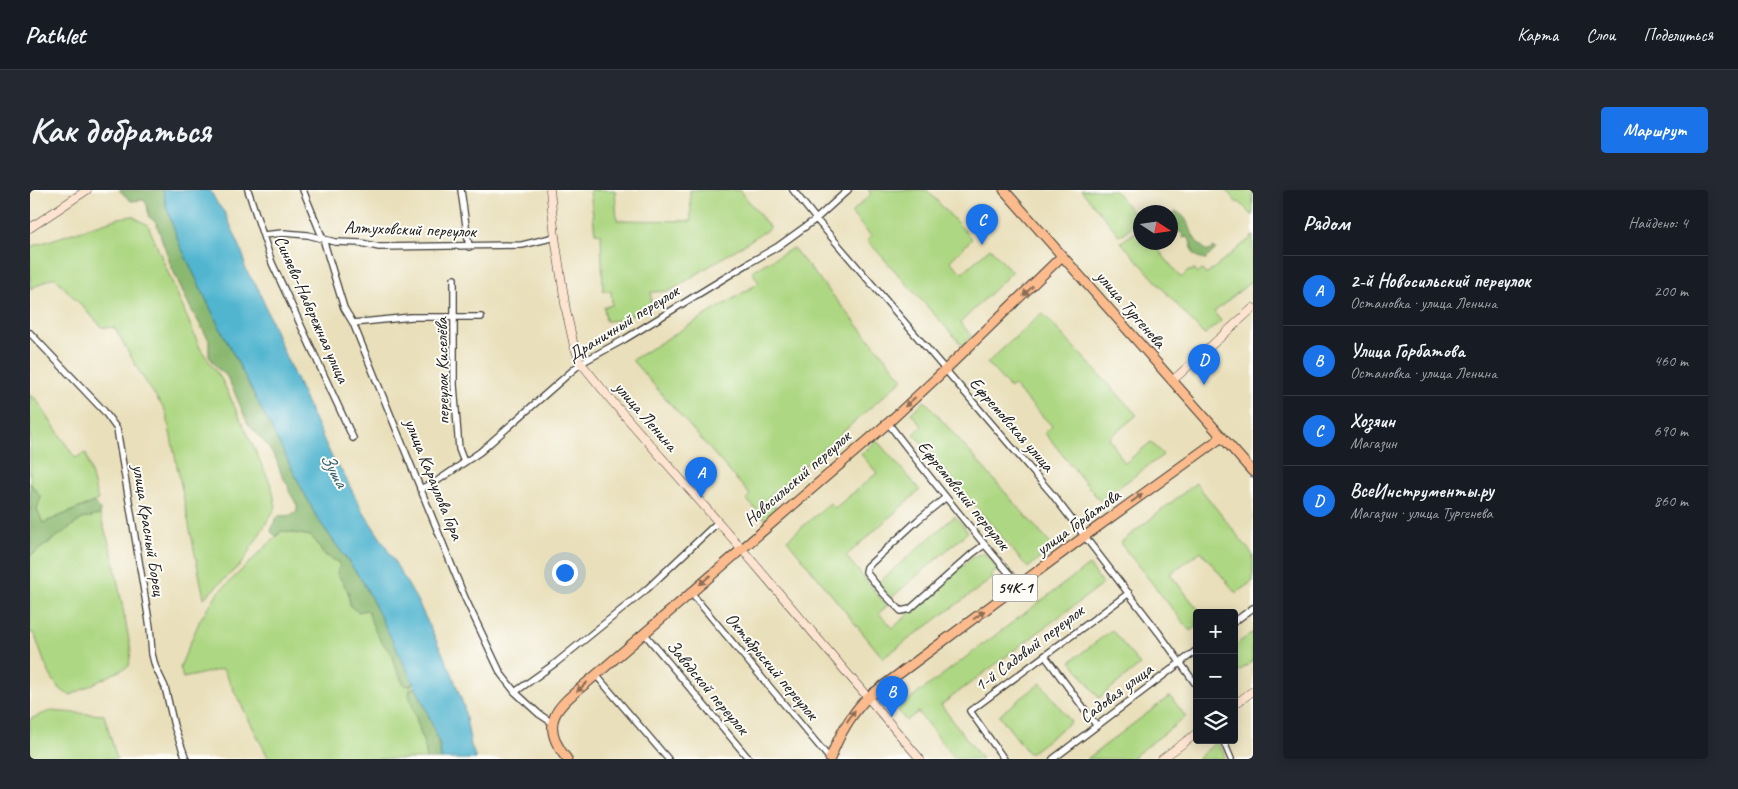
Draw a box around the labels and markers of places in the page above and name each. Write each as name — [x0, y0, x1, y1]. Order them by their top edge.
pin: C — [966, 204, 998, 245]
pin: D — [1188, 344, 1220, 385]
pin: A — [685, 457, 717, 498]
pin: B — [876, 676, 908, 717]

